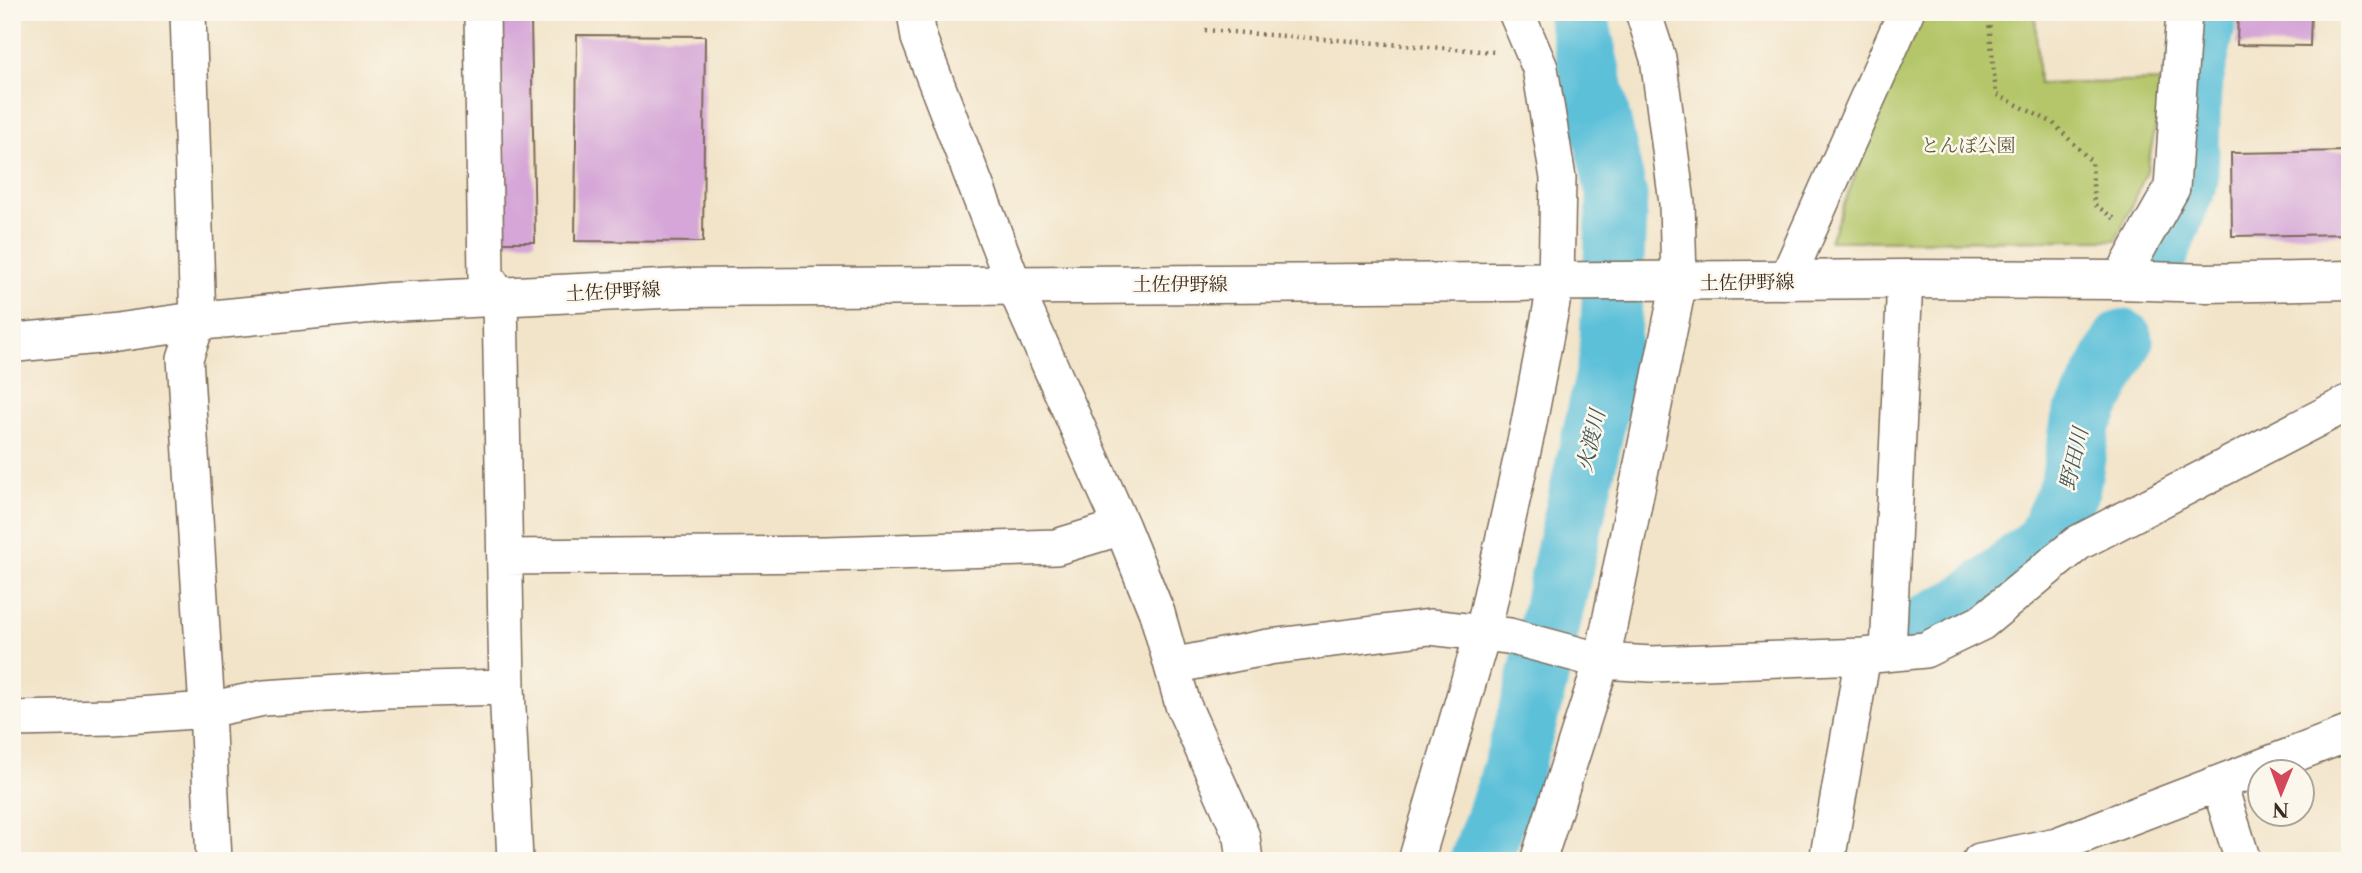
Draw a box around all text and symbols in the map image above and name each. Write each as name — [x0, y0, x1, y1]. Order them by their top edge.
park label: とんぼ公園 — [1920, 134, 2016, 157]
street label: 土佐伊野線 — [1699, 270, 1795, 295]
street label: 土佐伊野線 — [1132, 273, 1228, 296]
street label: 土佐伊野線 — [565, 278, 661, 305]
water label: 火渡川 — [1571, 405, 1610, 474]
water label: 野田川 — [2054, 423, 2093, 492]
north arrow — [2246, 758, 2316, 828]
text: N — [2272, 798, 2289, 821]

